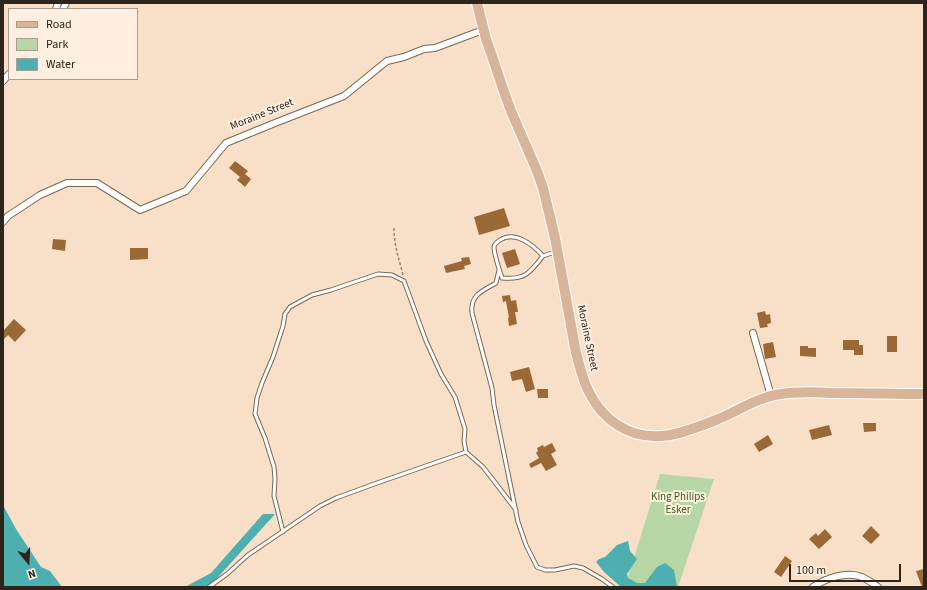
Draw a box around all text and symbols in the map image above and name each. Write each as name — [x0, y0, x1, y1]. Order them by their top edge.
legend — [8, 8, 138, 80]
text: Road — [46, 16, 72, 33]
text: Park — [46, 36, 68, 53]
text: Water — [46, 56, 75, 73]
street label: Moraine Street — [228, 96, 296, 134]
street label: Moraine Street — [574, 304, 600, 372]
park label: King Philips Esker — [651, 491, 705, 517]
north arrow — [8, 542, 48, 582]
scale bar — [791, 556, 903, 582]
text: 100 m — [796, 562, 826, 579]
text: N — [26, 566, 38, 582]

